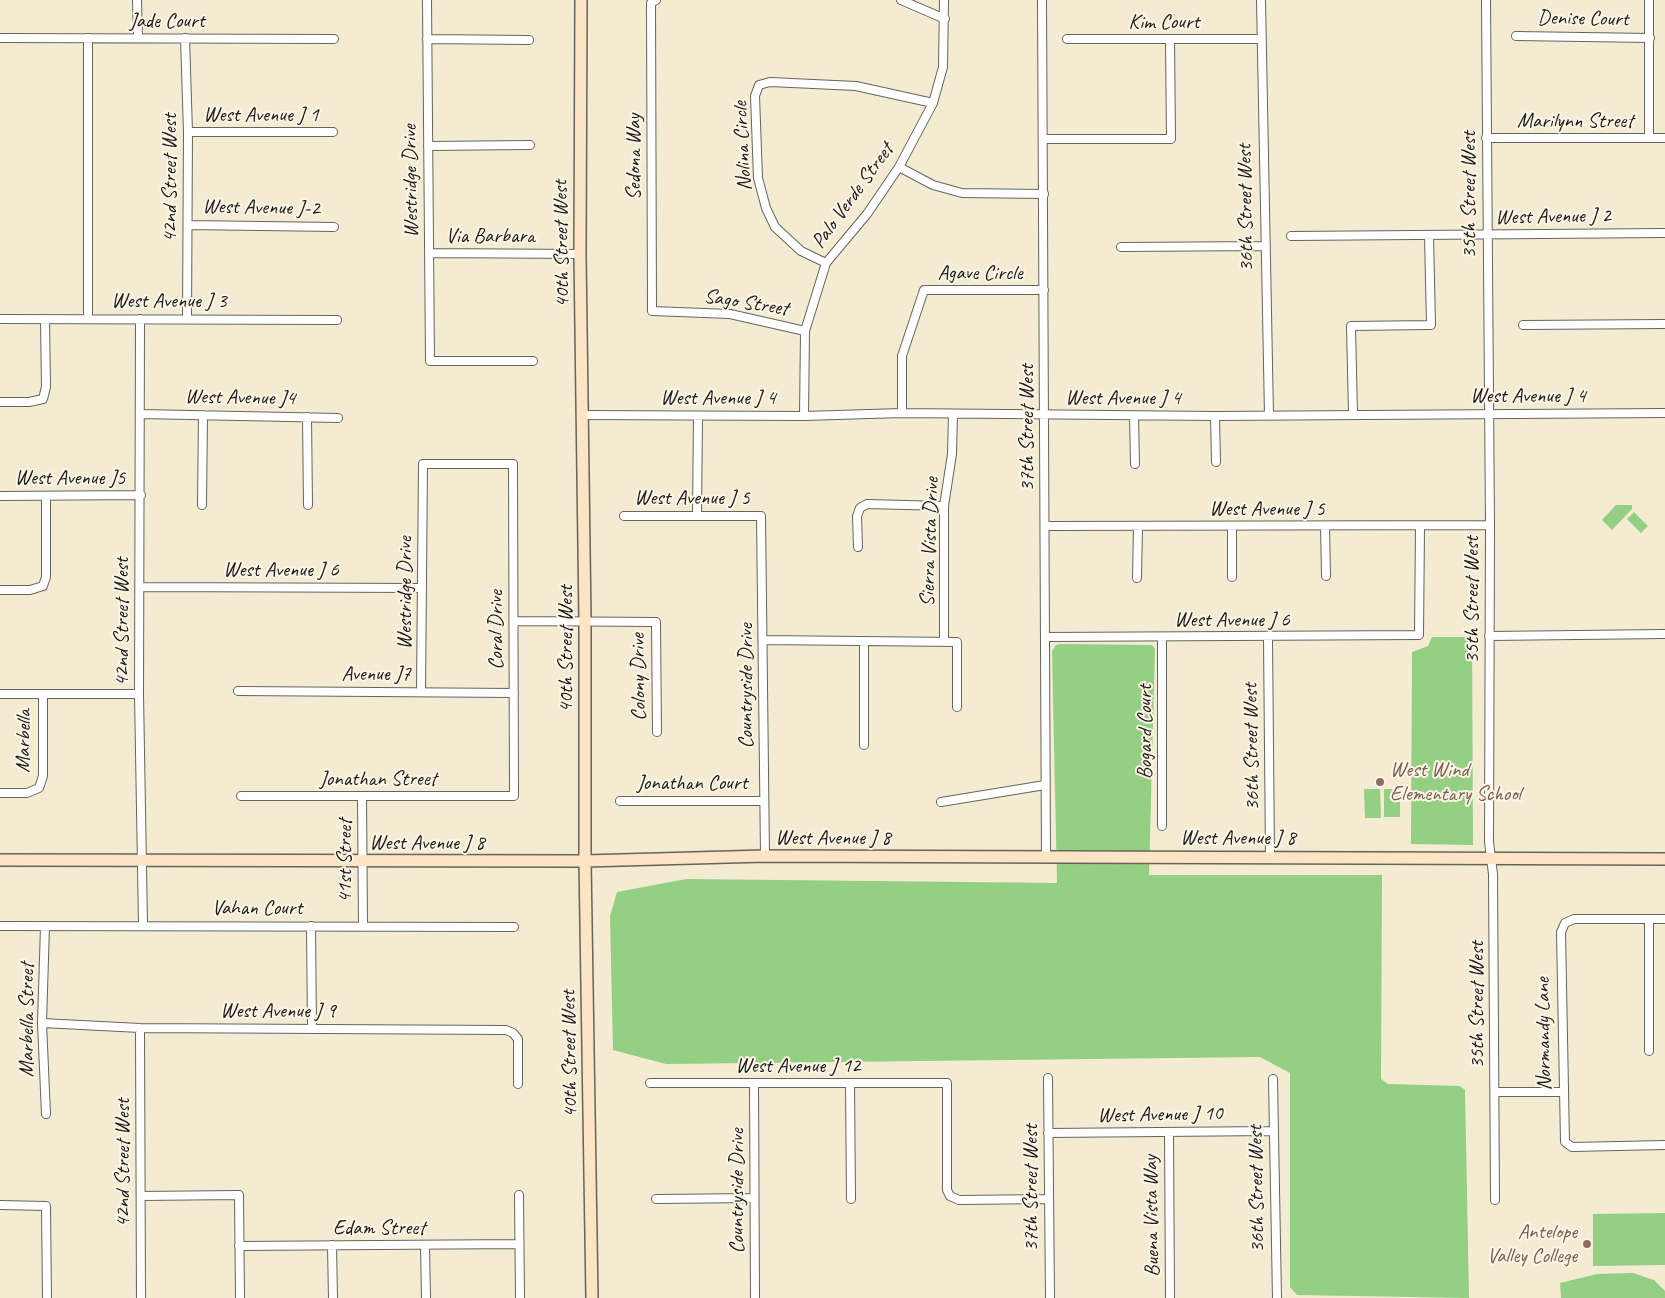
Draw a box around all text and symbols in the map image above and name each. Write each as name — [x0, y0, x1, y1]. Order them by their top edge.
street label: Denise Court — [1537, 6, 1629, 32]
street label: Jade Court — [129, 8, 205, 34]
street label: Kim Court — [1128, 9, 1200, 35]
street label: Nolina Circle — [728, 101, 758, 191]
street label: West Avenue J 1 — [203, 102, 319, 128]
street label: Marilynn Street — [1517, 108, 1633, 134]
street label: 42nd Street West — [157, 114, 183, 242]
street label: Sedona Way — [621, 114, 647, 200]
street label: Westridge Drive — [397, 124, 425, 238]
street label: 35th Street West — [1456, 131, 1482, 259]
street label: Palo Verde Street — [806, 138, 900, 254]
street label: 36th Street West — [1232, 144, 1260, 272]
street label: 40th Street West — [548, 180, 576, 308]
street label: West Avenue J-2 — [202, 194, 320, 222]
street label: West Avenue J 2 — [1495, 203, 1611, 231]
street label: Via Barbara — [445, 223, 535, 249]
street label: Agave Circle — [937, 260, 1023, 286]
street label: Sago Street — [702, 284, 790, 322]
street label: West Avenue J 3 — [111, 288, 227, 314]
street label: 37th Street West — [1014, 364, 1040, 492]
street label: West Avenue J 4 — [1470, 383, 1586, 409]
street label: West Avenue J4 — [185, 384, 295, 412]
street label: West Avenue J 4 — [660, 385, 776, 411]
street label: West Avenue J 4 — [1065, 385, 1181, 411]
street label: West Avenue J5 — [15, 465, 125, 491]
street label: Sierra Vista Drive — [915, 477, 945, 607]
street label: West Avenue J 5 — [634, 485, 750, 511]
street label: West Avenue J 5 — [1209, 496, 1325, 522]
street label: Westridge Drive — [392, 536, 418, 650]
street label: 35th Street West — [1459, 536, 1485, 664]
street label: West Avenue J 6 — [223, 557, 339, 583]
street label: 42nd Street West — [109, 558, 135, 686]
street label: 40th Street West — [553, 585, 579, 713]
street label: Coral Drive — [483, 590, 509, 670]
street label: West Avenue J 6 — [1174, 607, 1290, 633]
street label: Countryside Drive — [733, 623, 759, 749]
street label: Colony Drive — [626, 633, 652, 721]
street label: Avenue J7 — [341, 661, 411, 687]
street label: 36th Street West — [1238, 683, 1266, 811]
street label: Bogard Court — [1132, 685, 1158, 779]
street label: Marbella — [11, 709, 37, 773]
place label: West Wind Elementary School — [1390, 757, 1521, 807]
street label: Jonathan Street — [320, 766, 436, 792]
street label: Jonathan Court — [637, 770, 747, 796]
marker: West Wind Elementary School — [1374, 776, 1386, 788]
street label: 41st Street — [332, 819, 358, 903]
street label: West Avenue J 8 — [775, 825, 891, 851]
street label: West Avenue J 8 — [1180, 825, 1296, 851]
street label: West Avenue J 8 — [369, 830, 485, 856]
street label: Vahan Court — [212, 895, 302, 921]
street label: 35th Street West — [1464, 941, 1490, 1069]
street label: Marbella Street — [14, 963, 40, 1077]
street label: Normandy Lane — [1530, 977, 1558, 1091]
street label: 40th Street West — [556, 990, 584, 1118]
street label: West Avenue J 9 — [220, 998, 336, 1024]
street label: West Avenue J 12 — [735, 1053, 861, 1079]
street label: 42nd Street West — [110, 1099, 136, 1227]
street label: West Avenue J 10 — [1097, 1101, 1223, 1129]
street label: 37th Street West — [1018, 1124, 1044, 1252]
street label: 36th Street West — [1243, 1125, 1271, 1253]
street label: Countryside Drive — [724, 1128, 750, 1254]
street label: Buena Vista Way — [1138, 1155, 1166, 1277]
street label: Edam Street — [333, 1215, 425, 1241]
place label: Antelope Valley College — [1487, 1219, 1577, 1269]
marker: Antelope Valley College — [1581, 1238, 1593, 1250]

